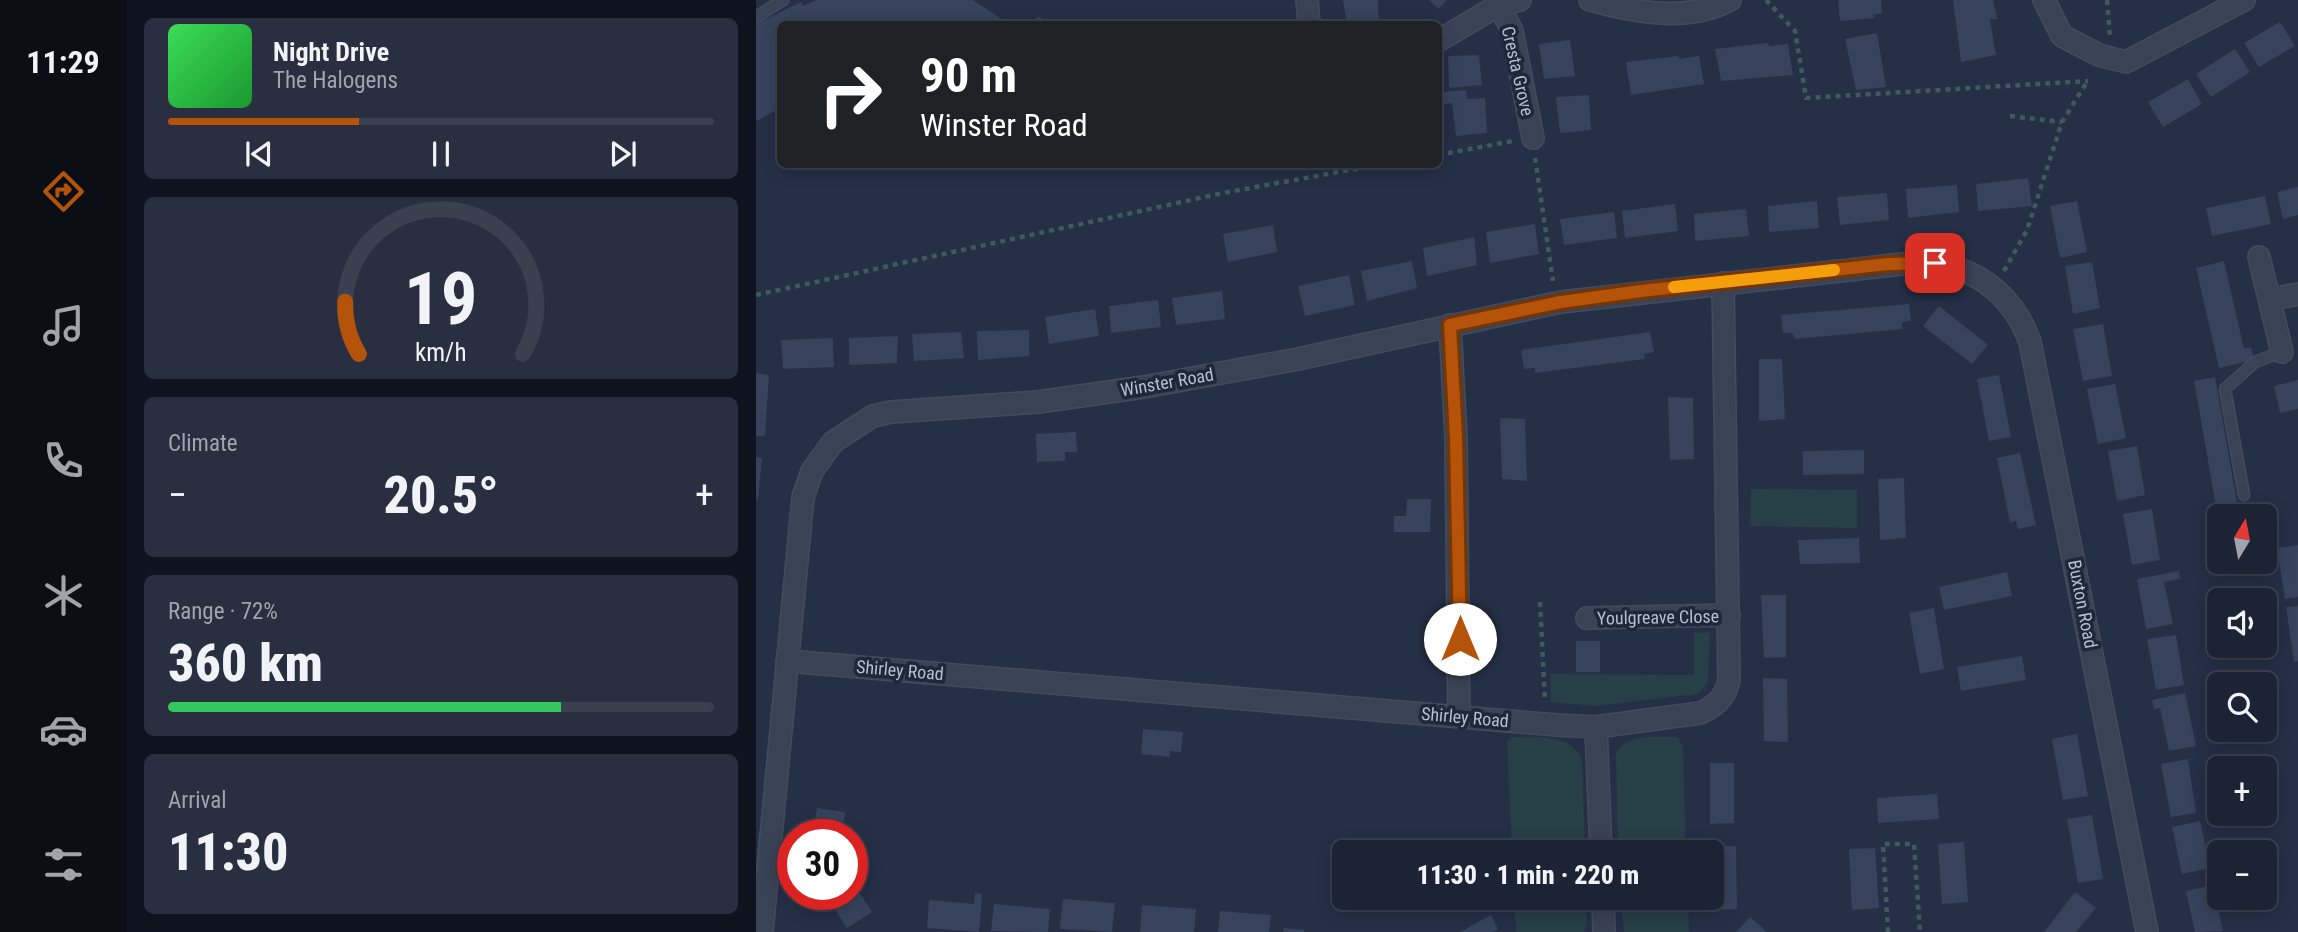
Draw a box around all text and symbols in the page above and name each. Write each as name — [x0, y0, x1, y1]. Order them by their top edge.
street label: Cresta Grove — [1498, 24, 1538, 118]
text: Night Drive — [273, 37, 389, 67]
text: 11:29 — [26, 43, 100, 81]
text: 90 m — [920, 47, 1017, 104]
icon: right — [805, 49, 896, 140]
text: The Halogens — [273, 67, 398, 94]
text: Winster Road — [920, 106, 1088, 144]
icon: previous — [240, 135, 278, 173]
icon: pause — [422, 135, 460, 173]
icon: next — [604, 135, 642, 173]
icon: directions — [39, 167, 88, 216]
pin — [1905, 233, 1965, 293]
icon: arrive — [1916, 244, 1954, 282]
text: 19 — [404, 256, 478, 342]
icon: music — [39, 301, 88, 350]
text: km/h — [415, 337, 467, 366]
street label: Winster Road — [1119, 363, 1215, 401]
text: Climate — [168, 430, 238, 457]
icon: phone — [39, 436, 88, 485]
text: 20.5° — [383, 465, 499, 526]
text: − — [168, 473, 187, 517]
text: + — [695, 473, 714, 517]
north arrow — [2207, 504, 2277, 574]
map controls — [2207, 504, 2277, 910]
street label: Buxton Road — [2064, 558, 2102, 650]
icon: climate — [39, 571, 88, 620]
button: sound — [2207, 588, 2277, 658]
text: Range · 72% — [168, 598, 278, 625]
position arrow — [1423, 602, 1497, 676]
street label: Youlgreave Close — [1597, 605, 1719, 629]
text: 360 km — [168, 633, 323, 694]
street label: Shirley Road — [855, 656, 945, 684]
button: search — [2207, 672, 2277, 742]
street label: Shirley Road — [1420, 703, 1510, 731]
icon: car — [39, 705, 88, 754]
button: + — [2207, 756, 2277, 826]
text: Arrival — [168, 787, 227, 814]
speed limit sign: 30 — [777, 819, 868, 910]
text: 11:30 — [168, 822, 288, 883]
icon: filters — [39, 840, 88, 889]
button: − — [2207, 840, 2277, 910]
text: 11:30 · 1 min · 220 m — [1417, 860, 1639, 890]

